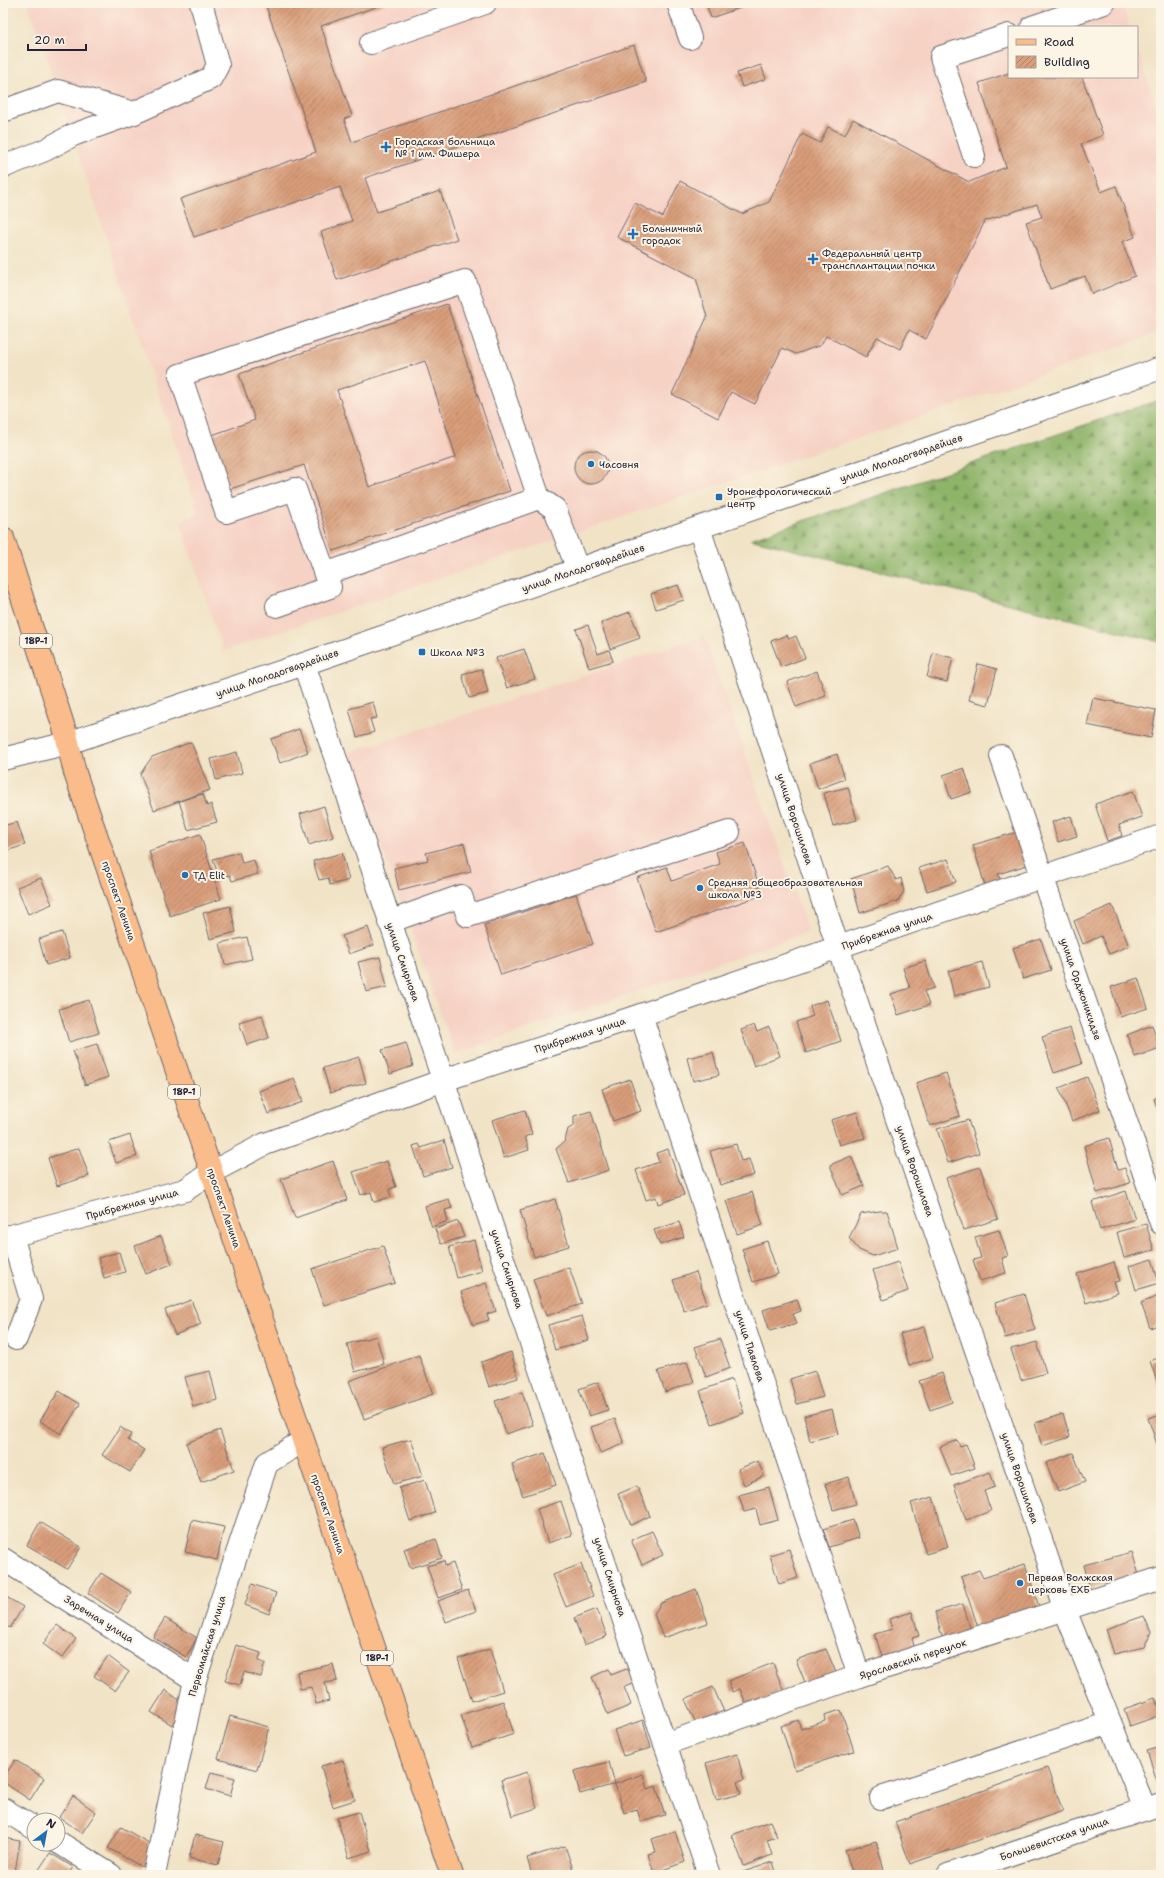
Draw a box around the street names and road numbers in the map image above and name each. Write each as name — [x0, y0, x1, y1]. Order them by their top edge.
street label: улица Молодогвардейцев — [838, 431, 964, 485]
street label: улица Молодогвардейцев — [520, 541, 646, 595]
road number: 18Р-1 — [20, 634, 52, 648]
street label: улица Молодогвардейцев — [214, 646, 340, 700]
street label: улица Ворошилова — [774, 772, 816, 867]
street label: проспект Ленина — [99, 859, 139, 944]
street label: Прибрежная улица — [840, 909, 935, 953]
street label: улица Смирнова — [383, 921, 423, 1004]
street label: улица Орджоникидзе — [1057, 936, 1105, 1042]
street label: Прибрежная улица — [533, 1014, 628, 1056]
road number: 18Р-1 — [168, 1085, 200, 1099]
street label: улица Ворошилова — [893, 1124, 937, 1219]
street label: проспект Ленина — [204, 1166, 244, 1251]
street label: Прибрежная улица — [85, 1185, 180, 1223]
street label: улица Смирнова — [488, 1228, 526, 1311]
street label: улица Павлова — [732, 1308, 768, 1384]
street label: улица Ворошилова — [998, 1431, 1042, 1526]
street label: проспект Ленина — [308, 1472, 348, 1557]
street label: улица Смирнова — [591, 1536, 629, 1619]
street label: Заречная улица — [62, 1592, 137, 1646]
street label: Первомайская улица — [185, 1593, 229, 1698]
street label: Ярославский переулок — [858, 1635, 969, 1682]
road number: 18Р-1 — [361, 1651, 393, 1665]
street label: Большевистская улица — [998, 1814, 1111, 1864]

